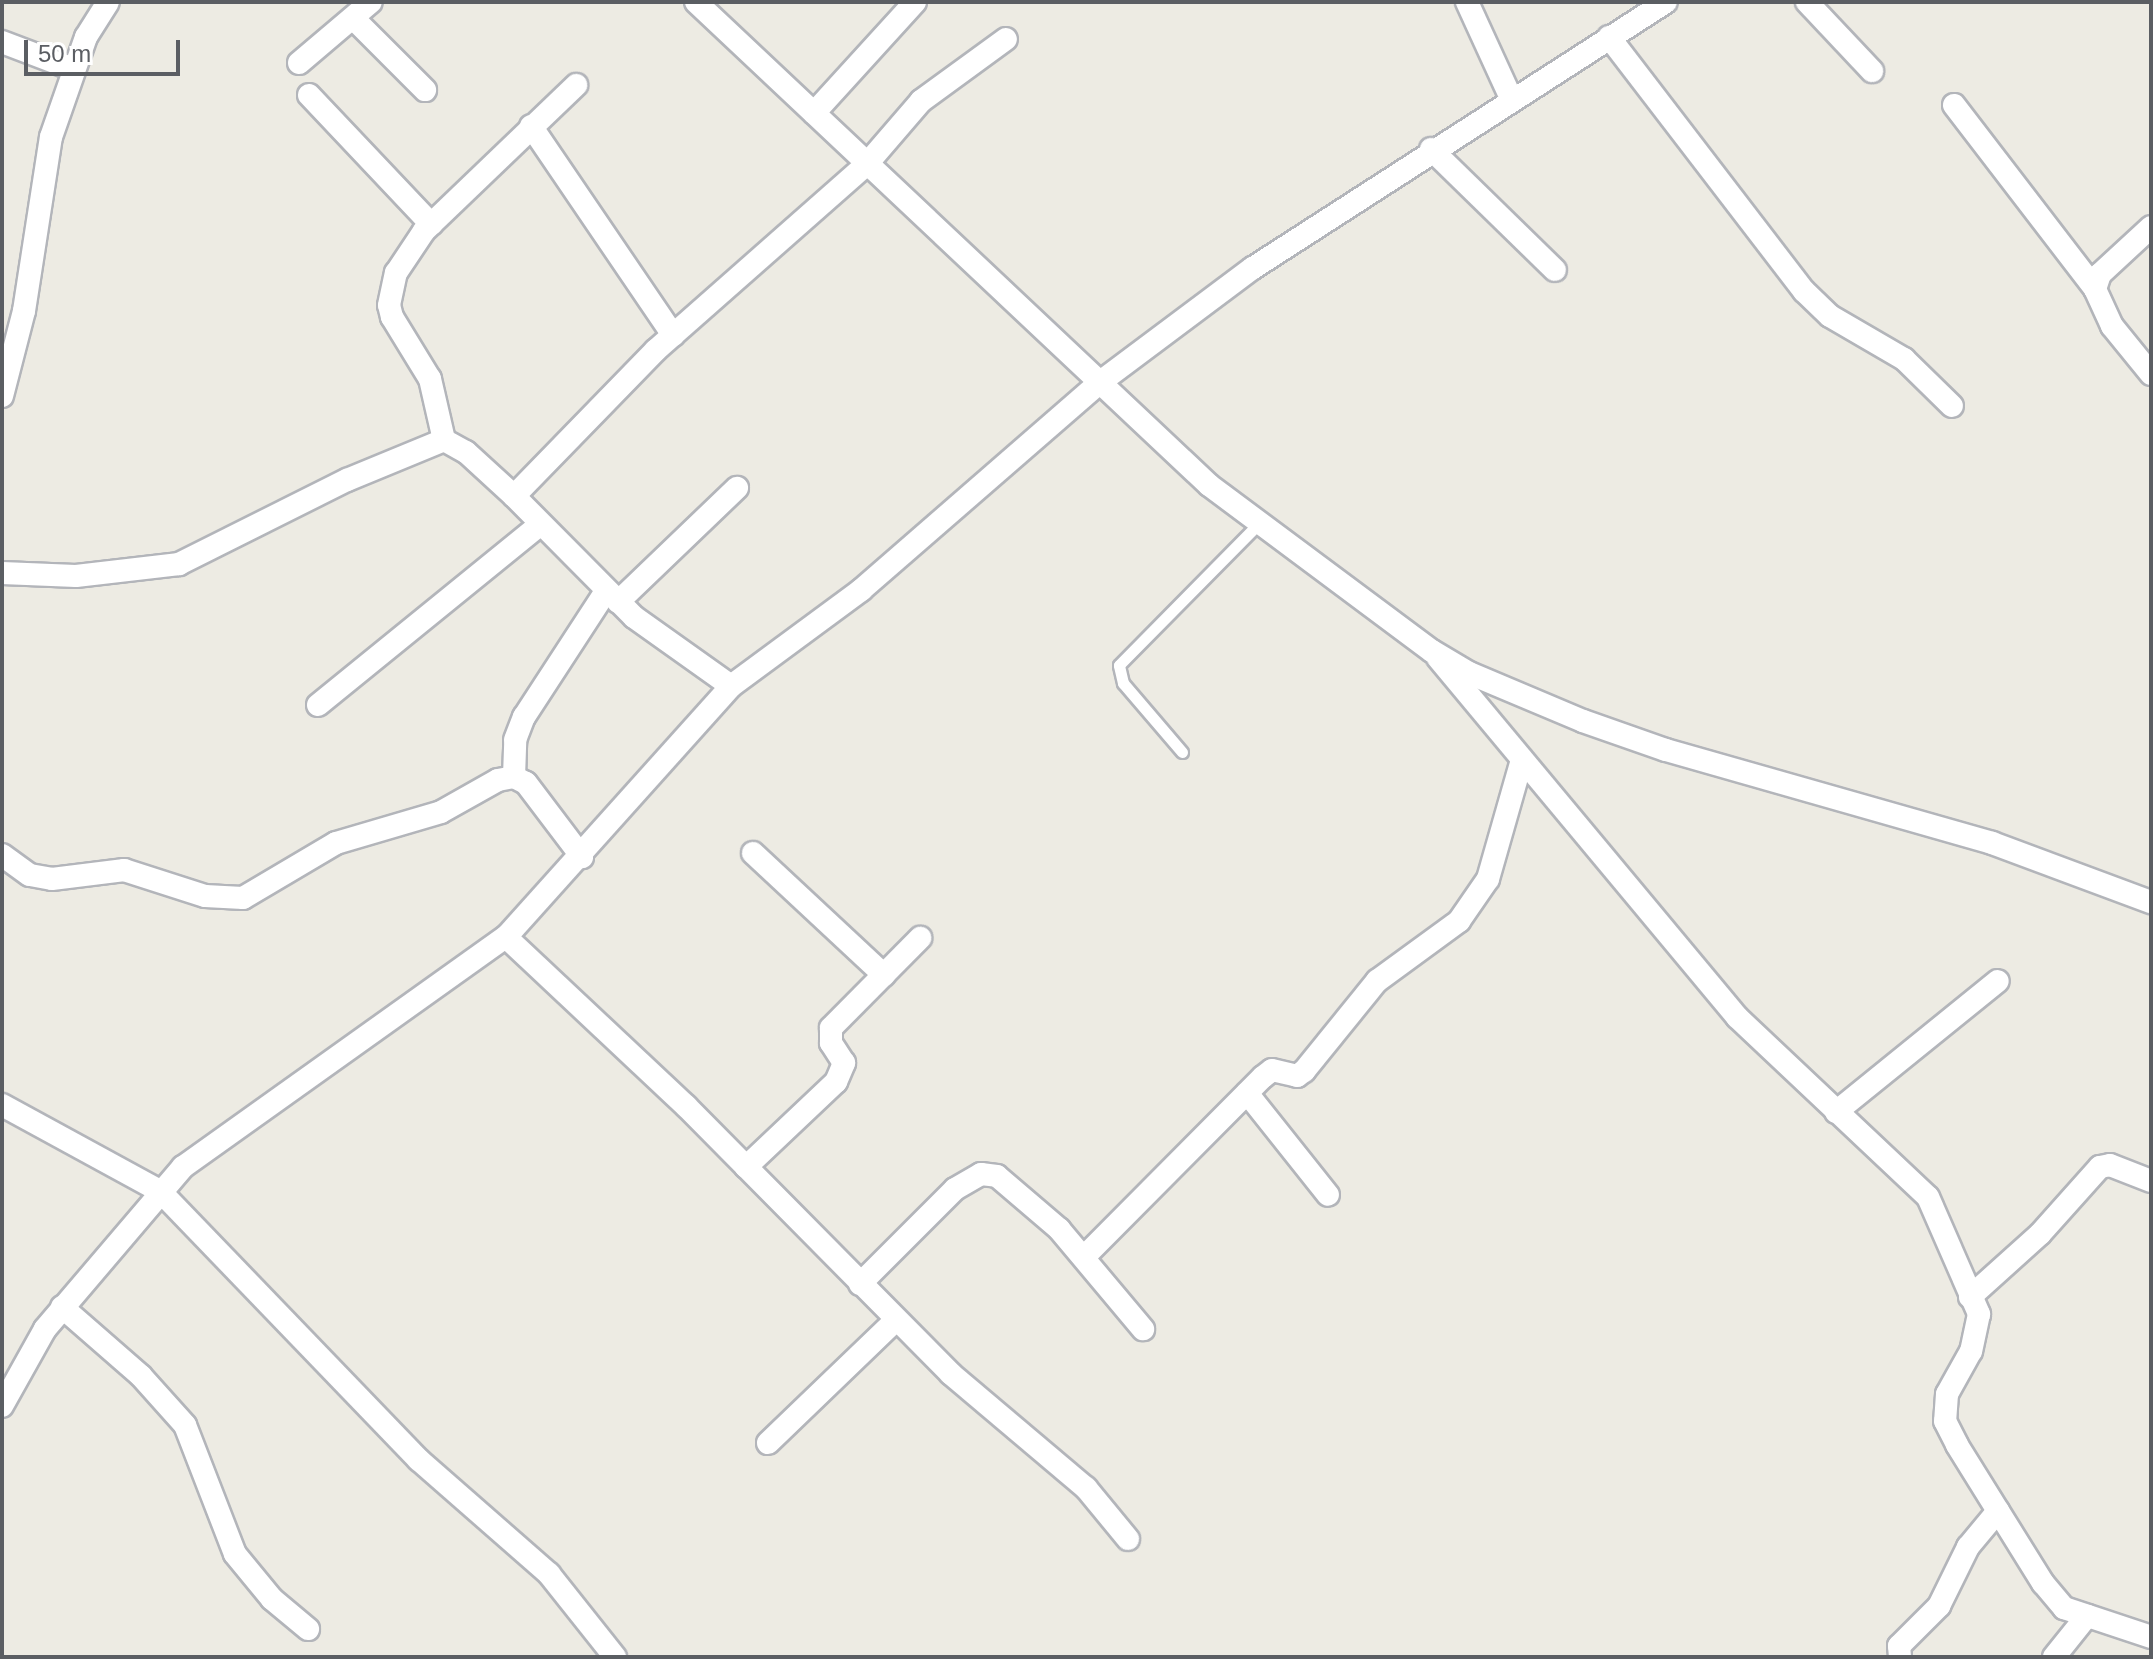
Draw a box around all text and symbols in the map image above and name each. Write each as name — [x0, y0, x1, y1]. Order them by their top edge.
scale bar — [28, 24, 184, 74]
text: 50 m — [38, 40, 91, 67]

